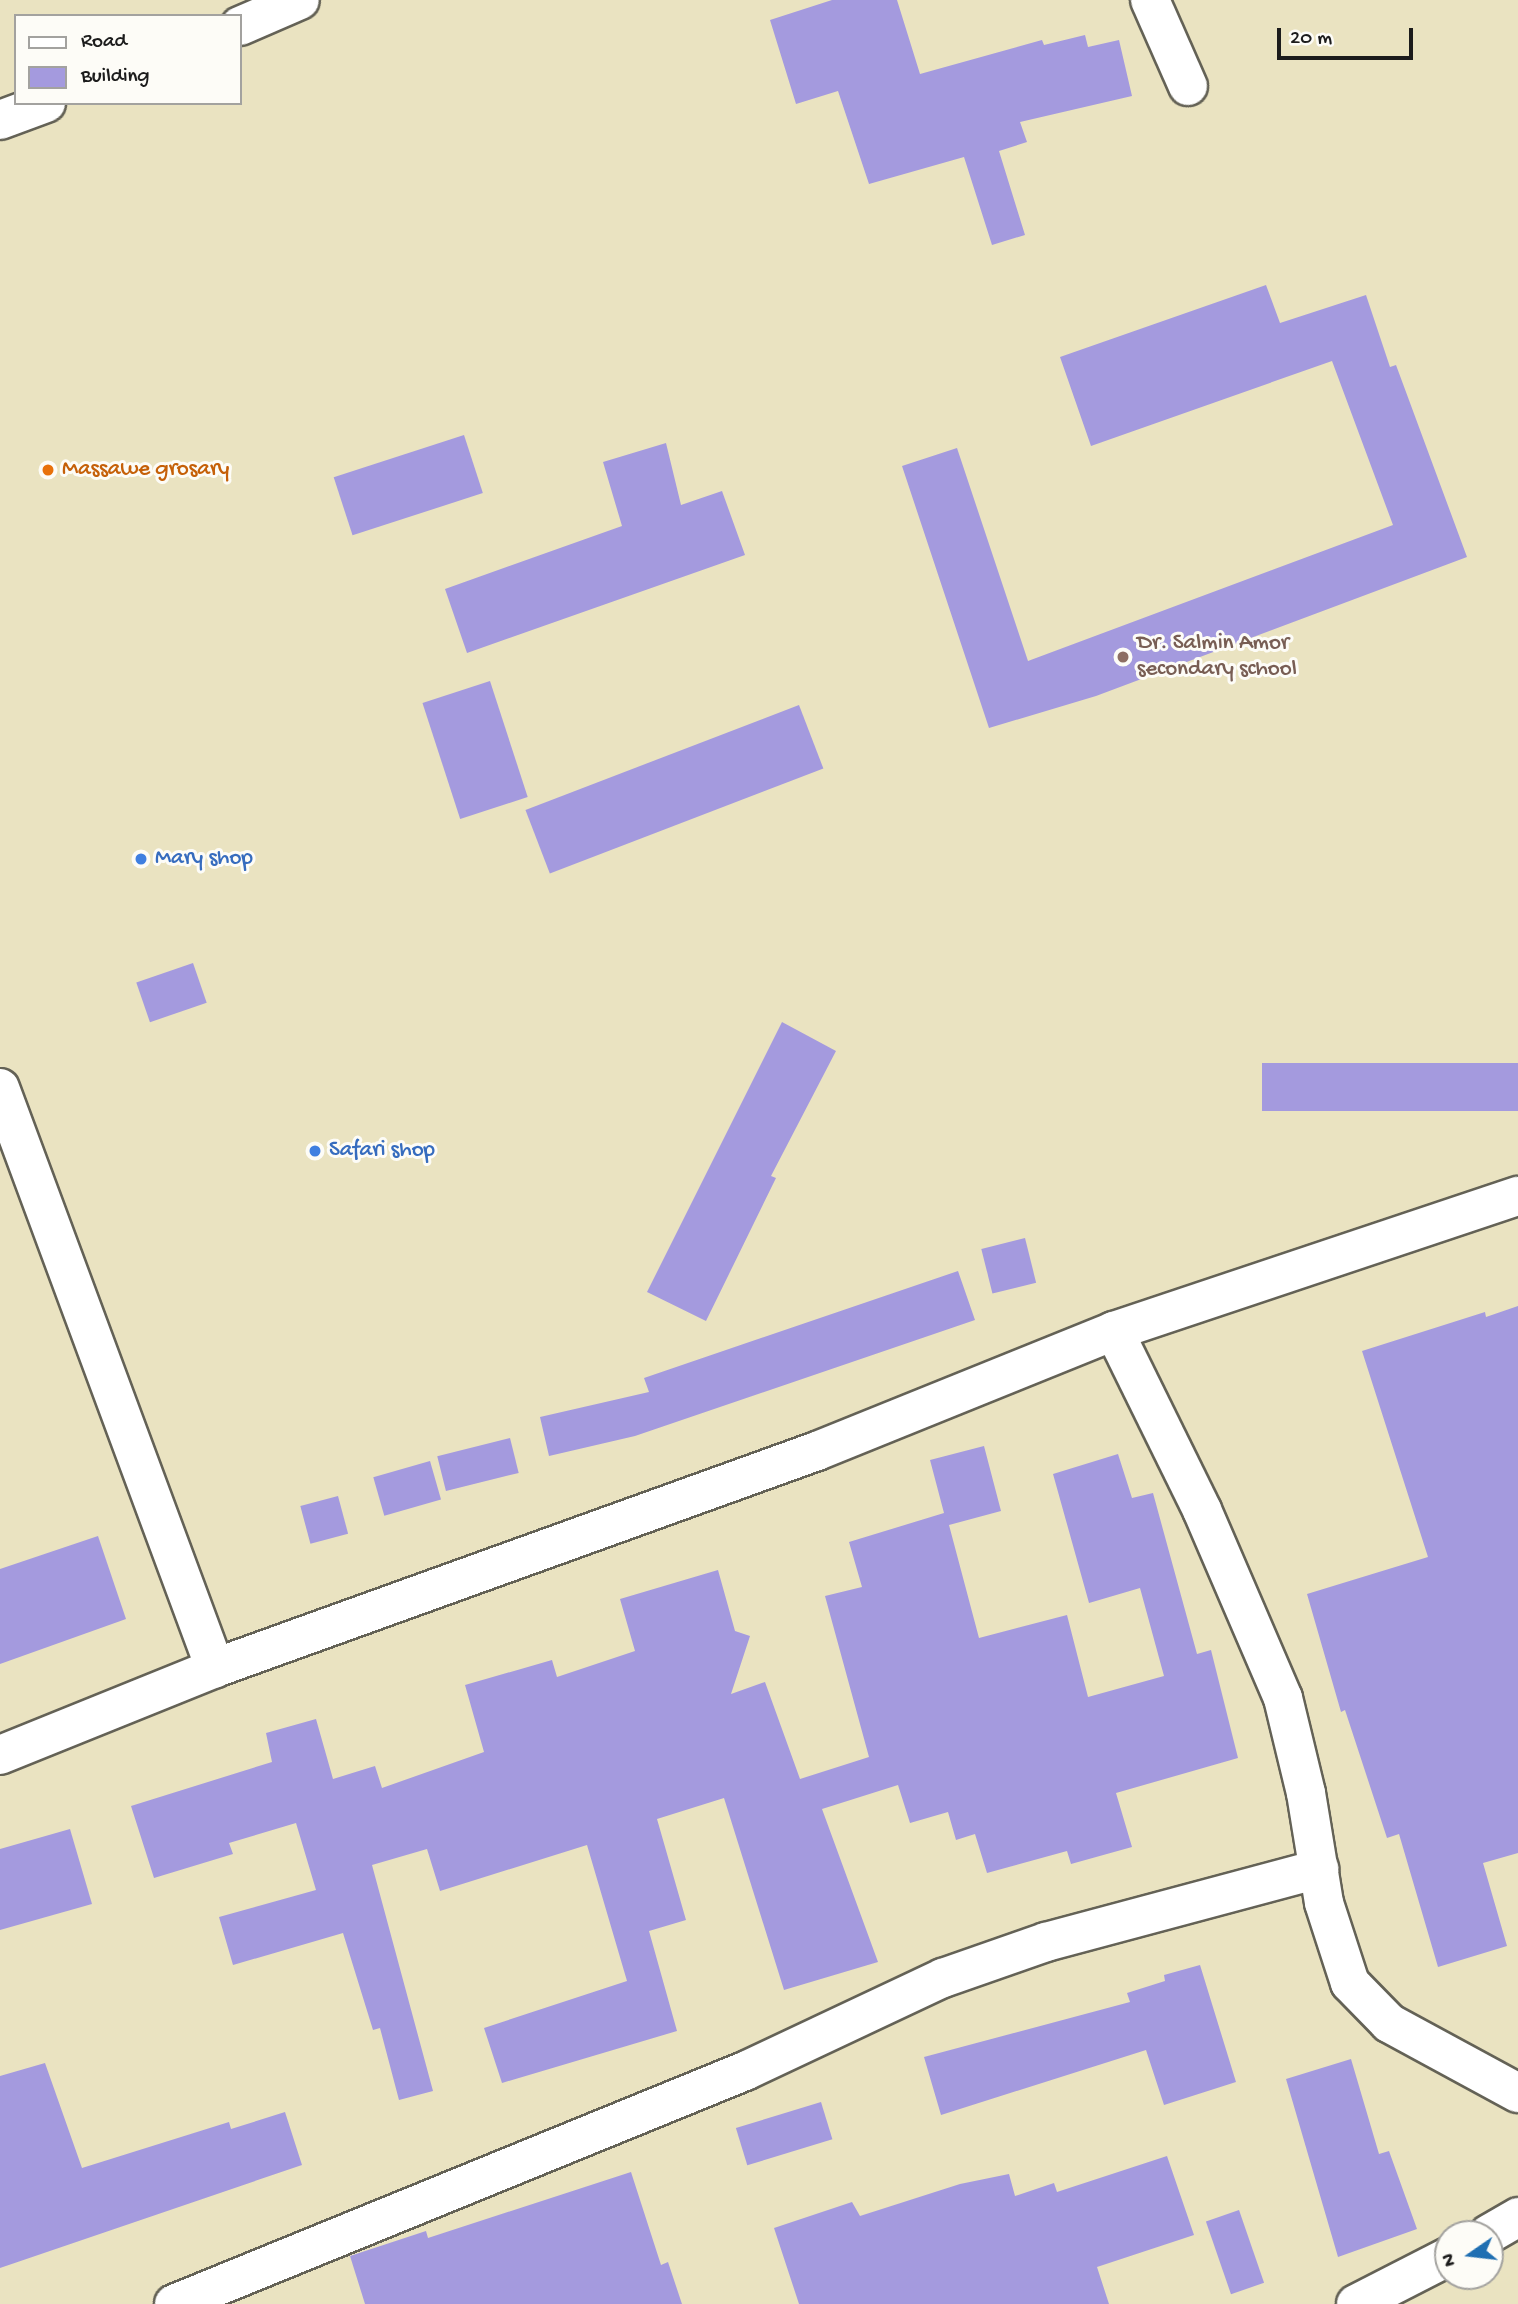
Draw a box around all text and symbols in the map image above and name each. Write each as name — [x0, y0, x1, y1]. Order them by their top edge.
legend — [14, 14, 242, 105]
scale bar — [1280, 14, 1416, 58]
text: 20 m — [1290, 27, 1332, 52]
text: Road — [81, 30, 127, 55]
text: Building — [81, 65, 150, 90]
place label: Massawe grosary — [62, 456, 229, 484]
marker: Massawe grosary — [40, 462, 56, 478]
place label: Dr. Salmin Amor secondary school — [1137, 630, 1297, 684]
marker: Dr. Salmin Amor secondary school — [1115, 649, 1131, 665]
place label: Mary shop — [155, 845, 253, 873]
marker: Mary shop — [133, 851, 149, 867]
place label: Safari shop — [329, 1137, 435, 1165]
marker: Safari shop — [307, 1143, 323, 1159]
north arrow — [1434, 2220, 1504, 2290]
text: N — [1437, 2251, 1463, 2269]

